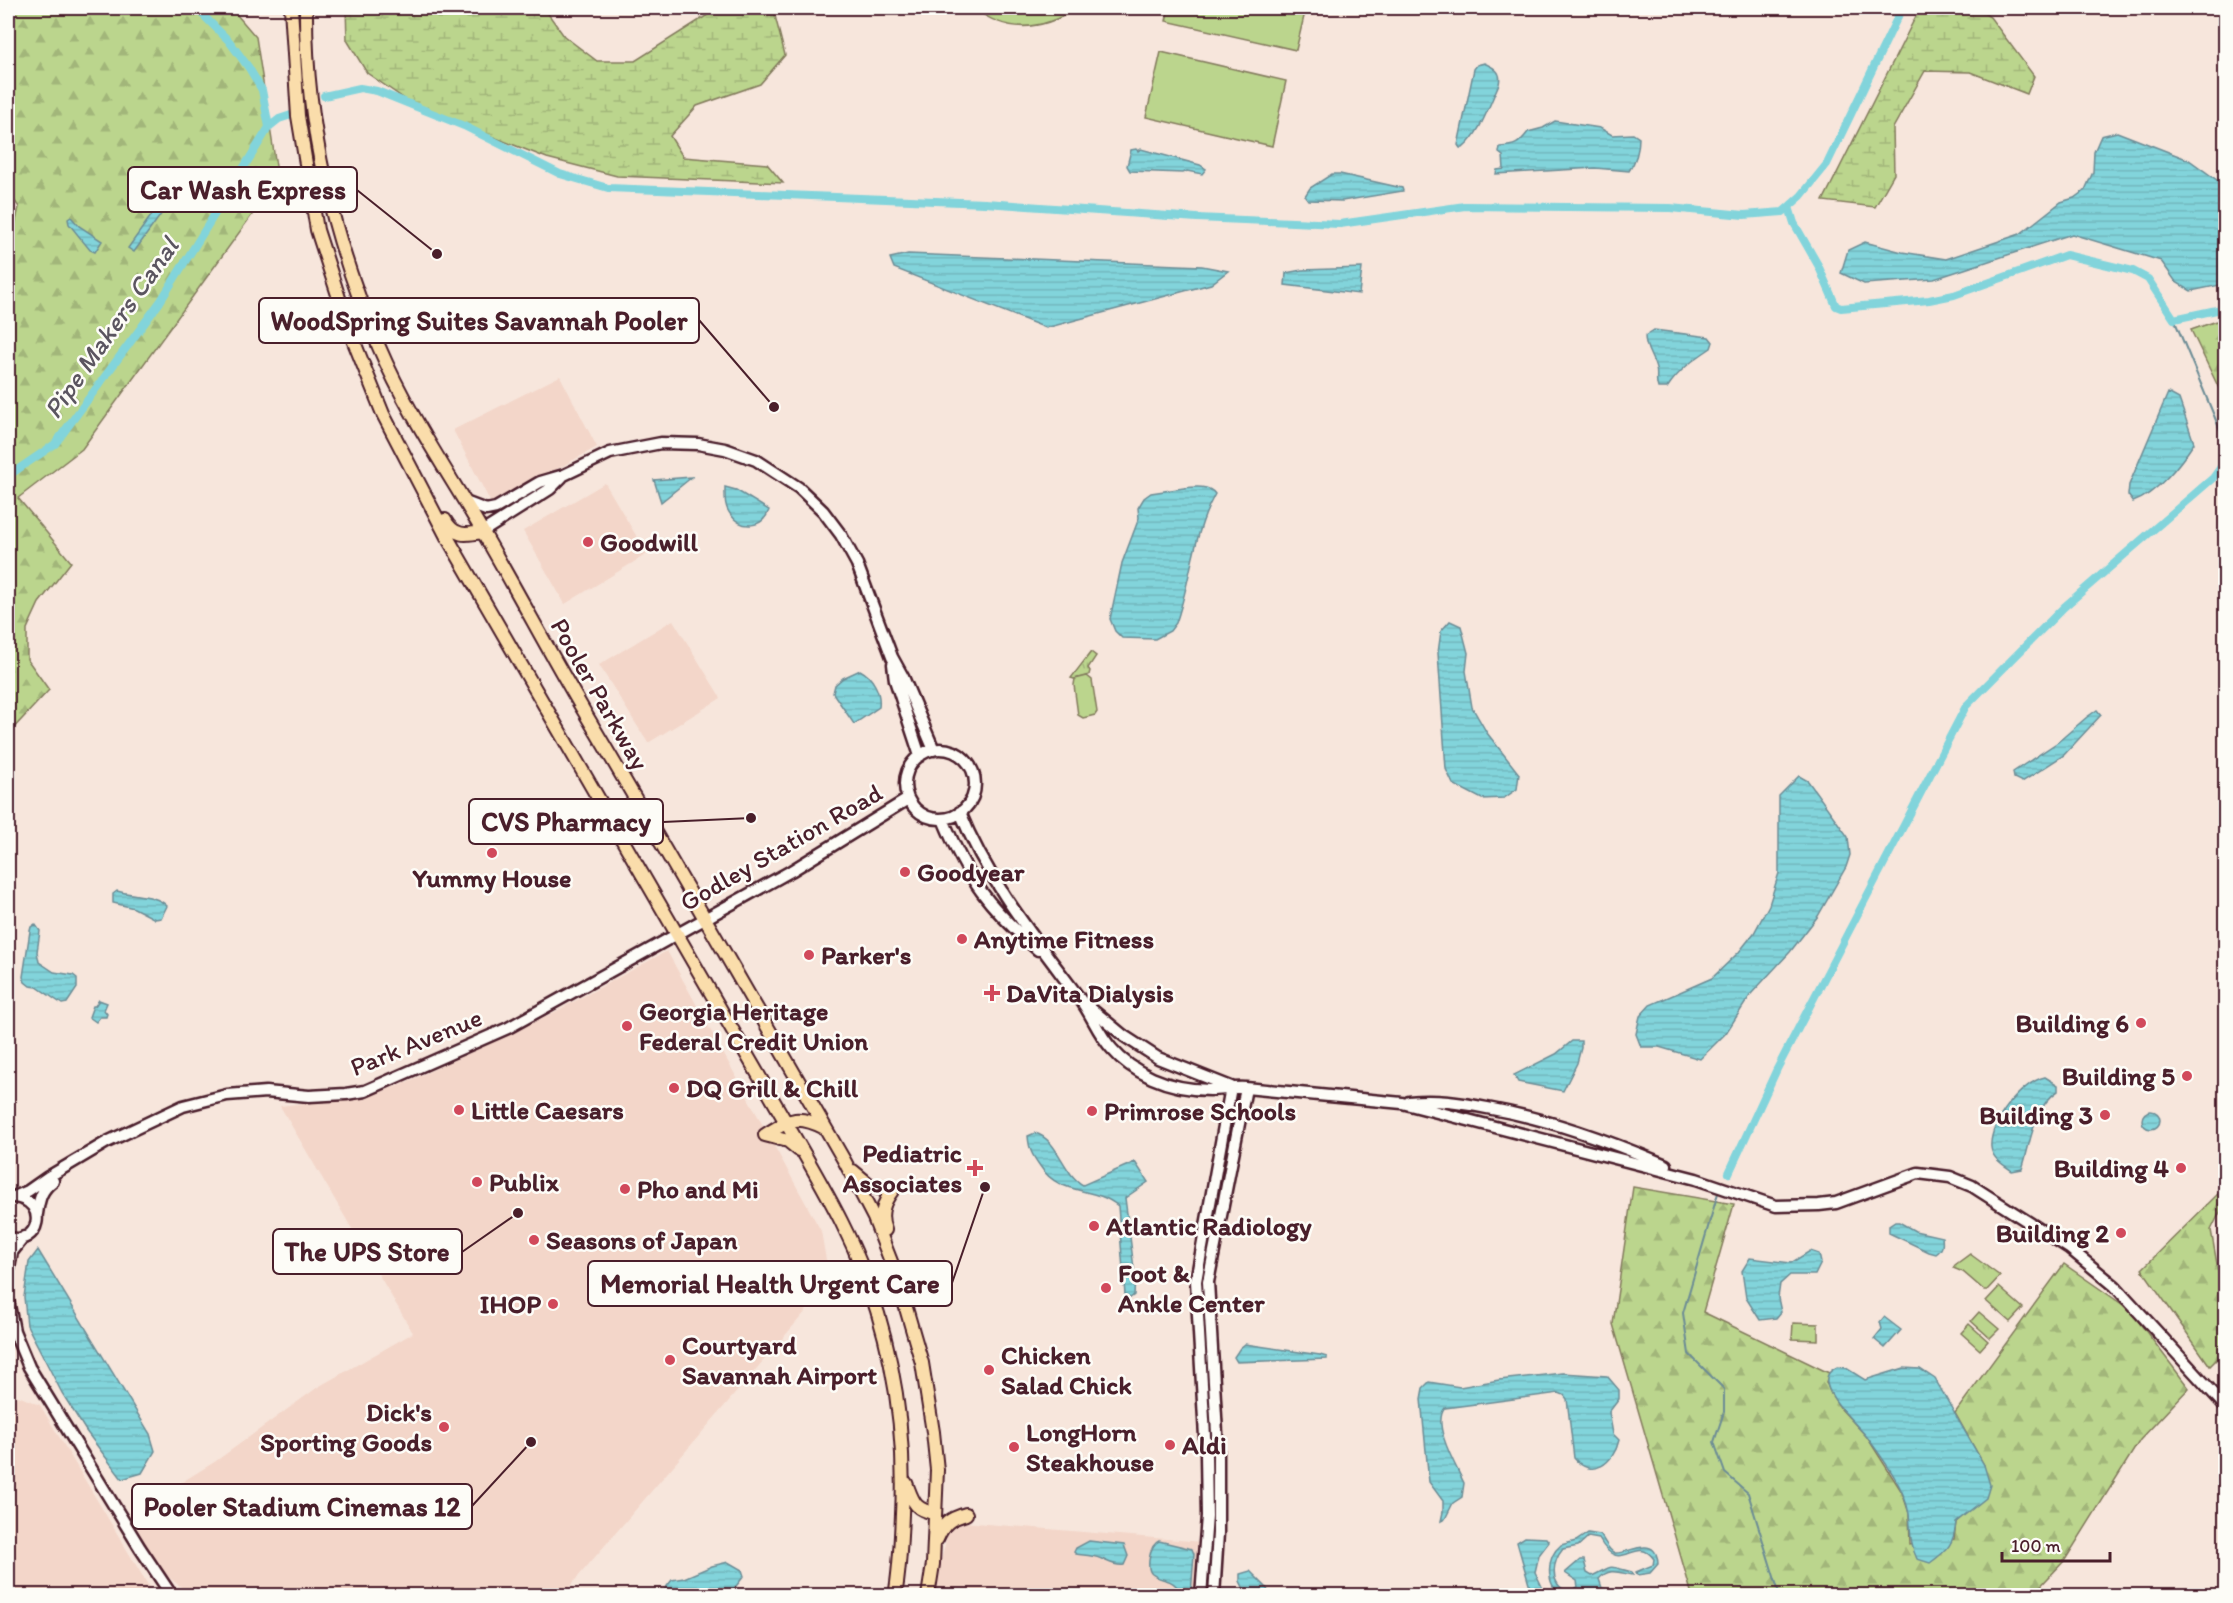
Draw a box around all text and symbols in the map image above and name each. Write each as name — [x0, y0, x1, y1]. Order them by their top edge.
callout: Car Wash Express — [128, 167, 357, 212]
text: Car Wash Express — [140, 173, 346, 206]
water label: Pipe Makers Canal — [36, 229, 187, 425]
callout: WoodSpring Suites Savannah Pooler — [259, 298, 699, 343]
text: WoodSpring Suites Savannah Pooler — [271, 304, 689, 337]
place label: Goodwill — [600, 526, 698, 558]
marker: Goodwill — [581, 535, 595, 549]
street label: Pooler Parkway — [544, 612, 656, 776]
street label: Godley Station Road — [674, 776, 888, 918]
callout: CVS Pharmacy — [469, 799, 663, 844]
text: CVS Pharmacy — [481, 805, 651, 838]
marker: Yummy House — [485, 846, 499, 860]
place label: Goodyear — [917, 856, 1025, 888]
place label: Yummy House — [412, 862, 571, 894]
marker: Goodyear — [898, 865, 912, 879]
place label: Anytime Fitness — [973, 923, 1154, 955]
marker: Anytime Fitness — [955, 932, 969, 946]
place label: Parker's — [821, 939, 911, 971]
marker: Parker's — [802, 948, 816, 962]
place label: DaVita Dialysis — [1006, 977, 1174, 1009]
marker: DaVita Dialysis — [983, 984, 1001, 1002]
place label: Georgia Heritage Federal Credit Union — [639, 995, 868, 1057]
street label: Park Avenue — [345, 1001, 487, 1083]
place label: Building 6 — [2016, 1007, 2129, 1039]
marker: Building 6 — [2134, 1016, 2148, 1030]
marker: Georgia Heritage Federal Credit Union — [620, 1019, 634, 1033]
place label: Building 5 — [2062, 1060, 2175, 1092]
marker: Building 5 — [2180, 1069, 2194, 1083]
place label: DQ Grill & Chill — [686, 1072, 859, 1104]
marker: DQ Grill & Chill — [667, 1081, 681, 1095]
place label: Little Caesars — [471, 1094, 624, 1126]
place label: Primrose Schools — [1104, 1095, 1296, 1127]
place label: Building 3 — [1979, 1099, 2093, 1131]
marker: Little Caesars — [452, 1103, 466, 1117]
marker: Primrose Schools — [1085, 1104, 1099, 1118]
marker: Building 3 — [2098, 1108, 2112, 1122]
place label: Pediatric Associates — [842, 1137, 962, 1199]
place label: Building 4 — [2054, 1152, 2169, 1184]
marker: Pediatric Associates — [966, 1159, 984, 1177]
marker: Building 4 — [2174, 1161, 2188, 1175]
place label: Publix — [489, 1166, 560, 1198]
place label: Pho and Mi — [637, 1173, 759, 1205]
marker: Publix — [470, 1175, 484, 1189]
marker: Pho and Mi — [618, 1182, 632, 1196]
place label: Atlantic Radiology — [1105, 1210, 1312, 1242]
place label: Building 2 — [1996, 1217, 2109, 1249]
marker: Atlantic Radiology — [1087, 1219, 1101, 1233]
place label: Seasons of Japan — [546, 1224, 738, 1256]
marker: Building 2 — [2114, 1226, 2128, 1240]
callout: The UPS Store — [273, 1229, 462, 1274]
marker: Seasons of Japan — [527, 1233, 541, 1247]
text: The UPS Store — [283, 1235, 450, 1268]
place label: Foot & Ankle Center — [1117, 1257, 1265, 1319]
callout: Memorial Health Urgent Care — [588, 1261, 952, 1306]
text: Memorial Health Urgent Care — [600, 1267, 940, 1300]
marker: Foot & Ankle Center — [1099, 1281, 1113, 1295]
place label: IHOP — [480, 1288, 541, 1320]
marker: IHOP — [546, 1297, 560, 1311]
place label: Courtyard Savannah Airport — [682, 1329, 877, 1391]
place label: Chicken Salad Chick — [1001, 1339, 1132, 1401]
marker: Courtyard Savannah Airport — [663, 1353, 677, 1367]
marker: Chicken Salad Chick — [982, 1363, 996, 1377]
place label: Dick's Sporting Goods — [260, 1396, 432, 1458]
place label: LongHorn Steakhouse — [1026, 1416, 1154, 1478]
marker: Dick's Sporting Goods — [437, 1420, 451, 1434]
place label: Aldi — [1181, 1429, 1227, 1461]
marker: Aldi — [1163, 1438, 1177, 1452]
marker: LongHorn Steakhouse — [1007, 1440, 1021, 1454]
callout: Pooler Stadium Cinemas 12 — [132, 1484, 472, 1529]
text: Pooler Stadium Cinemas 12 — [143, 1490, 461, 1523]
scale bar — [2002, 1525, 2110, 1563]
text: 100 m — [2011, 1535, 2061, 1557]

